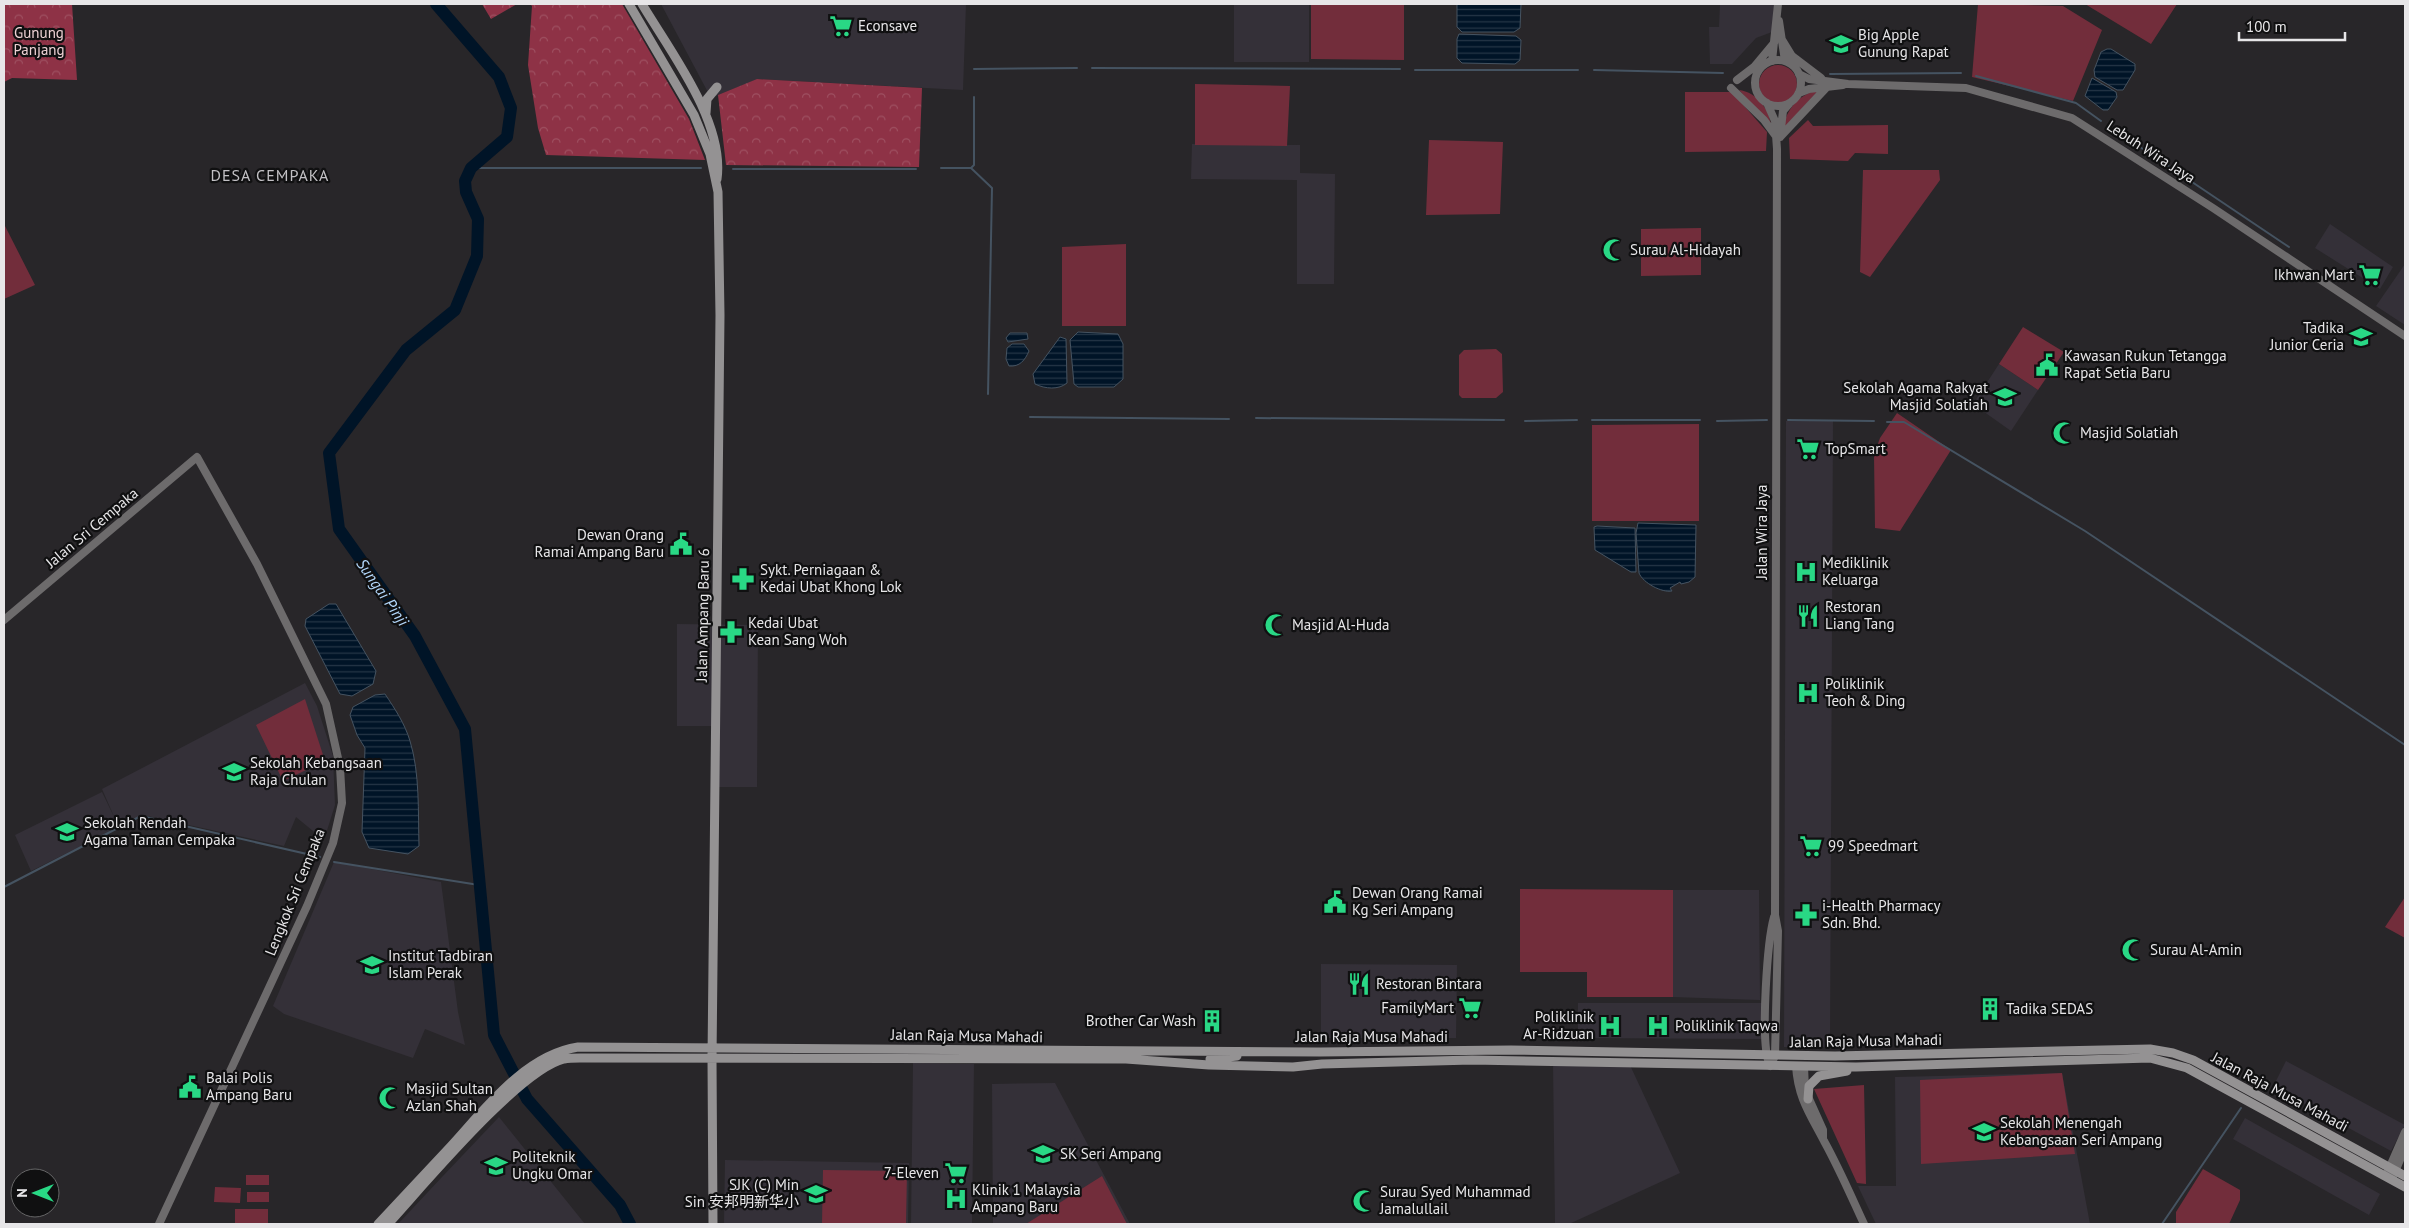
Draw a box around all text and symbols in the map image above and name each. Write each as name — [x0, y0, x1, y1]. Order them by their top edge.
scale bar — [2239, 10, 2345, 42]
supermarket icon: Econsave — [828, 13, 854, 39]
place label: Econsave — [858, 16, 917, 35]
text: 100 m — [2246, 17, 2287, 36]
park label: Gunung Panjang — [13, 23, 65, 59]
place label: Big Apple Gunung Rapat — [1858, 25, 1949, 61]
school or university icon: Big Apple Gunung Rapat — [1828, 31, 1854, 57]
street label: Lebuh Wira Jaya — [2103, 116, 2199, 187]
district label: DESA CEMPAKA — [211, 165, 329, 185]
mosque icon: Surau Al-Hidayah — [1601, 237, 1627, 263]
place label: Surau Al-Hidayah — [1630, 240, 1741, 259]
supermarket icon: Ikhwan Mart — [2357, 262, 2383, 288]
place label: Ikhwan Mart — [2274, 265, 2354, 284]
place label: Tadika Junior Ceria — [2269, 318, 2344, 354]
school or university icon: Tadika Junior Ceria — [2348, 324, 2374, 350]
place label: Kawasan Rukun Tetangga Rapat Setia Baru — [2064, 346, 2227, 382]
public building icon: Kawasan Rukun Tetangga Rapat Setia Baru — [2034, 352, 2060, 378]
place label: Sekolah Agama Rakyat Masjid Solatiah — [1843, 378, 1988, 414]
school or university icon: Sekolah Agama Rakyat Masjid Solatiah — [1992, 384, 2018, 410]
mosque icon: Masjid Solatiah — [2051, 420, 2077, 446]
place label: Masjid Solatiah — [2080, 423, 2178, 442]
supermarket icon: TopSmart — [1795, 436, 1821, 462]
place label: TopSmart — [1825, 439, 1886, 458]
street label: Jalan Sri Cempaka — [41, 483, 142, 572]
street label: Jalan Wira Jaya — [1752, 485, 1771, 580]
place label: Dewan Orang Ramai Ampang Baru — [534, 525, 664, 561]
public building icon: Dewan Orang Ramai Ampang Baru — [668, 531, 694, 557]
street label: Jalan Ampang Baru 6 — [692, 548, 713, 683]
place label: Mediklinik Keluarga — [1822, 553, 1889, 589]
water label: Sungai Pinji — [352, 554, 414, 630]
hospital icon: Mediklinik Keluarga — [1793, 559, 1819, 585]
place label: Sykt. Perniagaan & Kedai Ubat Khong Lok — [760, 560, 903, 596]
pharmacy icon: Sykt. Perniagaan & Kedai Ubat Khong Lok — [730, 566, 756, 592]
place label: Restoran Liang Tang — [1825, 597, 1894, 633]
restaurant icon: Restoran Liang Tang — [1795, 603, 1821, 629]
mosque icon: Masjid Al-Huda — [1263, 612, 1289, 638]
place label: Kedai Ubat Kean Sang Woh — [748, 613, 847, 649]
place label: Masjid Al-Huda — [1292, 615, 1389, 634]
pharmacy icon: Kedai Ubat Kean Sang Woh — [718, 619, 744, 645]
place label: Poliklinik Teoh & Ding — [1825, 674, 1905, 710]
hospital icon: Poliklinik Teoh & Ding — [1795, 680, 1821, 706]
place label: Sekolah Kebangsaan Raja Chulan — [250, 753, 382, 789]
school or university icon: Sekolah Kebangsaan Raja Chulan — [221, 759, 247, 785]
place label: Sekolah Rendah Agama Taman Cempaka — [84, 813, 235, 849]
school or university icon: Sekolah Rendah Agama Taman Cempaka — [54, 819, 80, 845]
street label: Lengkok Sri Cempaka — [260, 825, 329, 958]
supermarket icon: 99 Speedmart — [1798, 833, 1824, 859]
place label: 99 Speedmart — [1828, 836, 1918, 855]
place label: Dewan Orang Ramai Kg Seri Ampang — [1352, 883, 1483, 919]
public building icon: Dewan Orang Ramai Kg Seri Ampang — [1322, 889, 1348, 915]
place label: i-Health Pharmacy Sdn. Bhd. — [1822, 896, 1941, 932]
pharmacy icon: i-Health Pharmacy Sdn. Bhd. — [1793, 902, 1819, 928]
mosque icon: Surau Al-Amin — [2120, 937, 2146, 963]
place label: Surau Al-Amin — [2150, 940, 2242, 959]
place label: Institut Tadbiran Islam Perak — [388, 946, 493, 982]
school or university icon: Institut Tadbiran Islam Perak — [359, 952, 385, 978]
restaurant icon: Restoran Bintara — [1346, 971, 1372, 997]
place label: Restoran Bintara — [1376, 974, 1482, 993]
supermarket icon: FamilyMart — [1457, 995, 1483, 1021]
building icon: Tadika SEDAS — [1977, 996, 2003, 1022]
place label: FamilyMart — [1381, 998, 1454, 1017]
place label: Tadika SEDAS — [2006, 999, 2093, 1018]
place label: Poliklinik Ar-Ridzuan — [1523, 1007, 1595, 1043]
building icon: Brother Car Wash — [1199, 1008, 1225, 1034]
place label: Brother Car Wash — [1086, 1011, 1196, 1030]
hospital icon: Poliklinik Ar-Ridzuan — [1597, 1013, 1623, 1039]
hospital icon: Poliklinik Taqwa — [1645, 1013, 1671, 1039]
place label: Poliklinik Taqwa — [1675, 1016, 1778, 1035]
street label: Jalan Raja Musa Mahadi — [890, 1025, 1043, 1046]
street label: Jalan Raja Musa Mahadi — [1295, 1027, 1448, 1046]
street label: Jalan Raja Musa Mahadi — [1789, 1030, 1942, 1051]
street label: Jalan Raja Musa Mahadi — [2208, 1047, 2352, 1136]
place label: Balai Polis Ampang Baru — [206, 1068, 292, 1104]
public building icon: Balai Polis Ampang Baru — [177, 1074, 203, 1100]
place label: Masjid Sultan Azlan Shah — [406, 1079, 493, 1115]
mosque icon: Masjid Sultan Azlan Shah — [377, 1085, 403, 1111]
place label: Sekolah Menengah Kebangsaan Seri Ampang — [2000, 1113, 2162, 1149]
school or university icon: Sekolah Menengah Kebangsaan Seri Ampang — [1971, 1119, 1997, 1145]
school or university icon: SK Seri Ampang — [1030, 1141, 1056, 1167]
place label: SK Seri Ampang — [1060, 1144, 1162, 1163]
place label: Politeknik Ungku Omar — [512, 1147, 592, 1183]
school or university icon: Politeknik Ungku Omar — [483, 1153, 509, 1179]
supermarket icon: 7-Eleven — [943, 1160, 969, 1186]
place label: 7-Eleven — [884, 1163, 939, 1182]
north arrow — [10, 1168, 60, 1218]
place label: SJK (C) Min Sin 安邦明新华小 — [685, 1175, 799, 1211]
place label: Klinik 1 Malaysia Ampang Baru — [972, 1180, 1081, 1216]
school or university icon: SJK (C) Min Sin 安邦明新华小 — [803, 1181, 829, 1207]
place label: Surau Syed Muhammad Jamalullail — [1379, 1182, 1531, 1218]
hospital icon: Klinik 1 Malaysia Ampang Baru — [943, 1186, 969, 1212]
text: N — [13, 1188, 31, 1198]
mosque icon: Surau Syed Muhammad Jamalullail — [1351, 1188, 1377, 1214]

